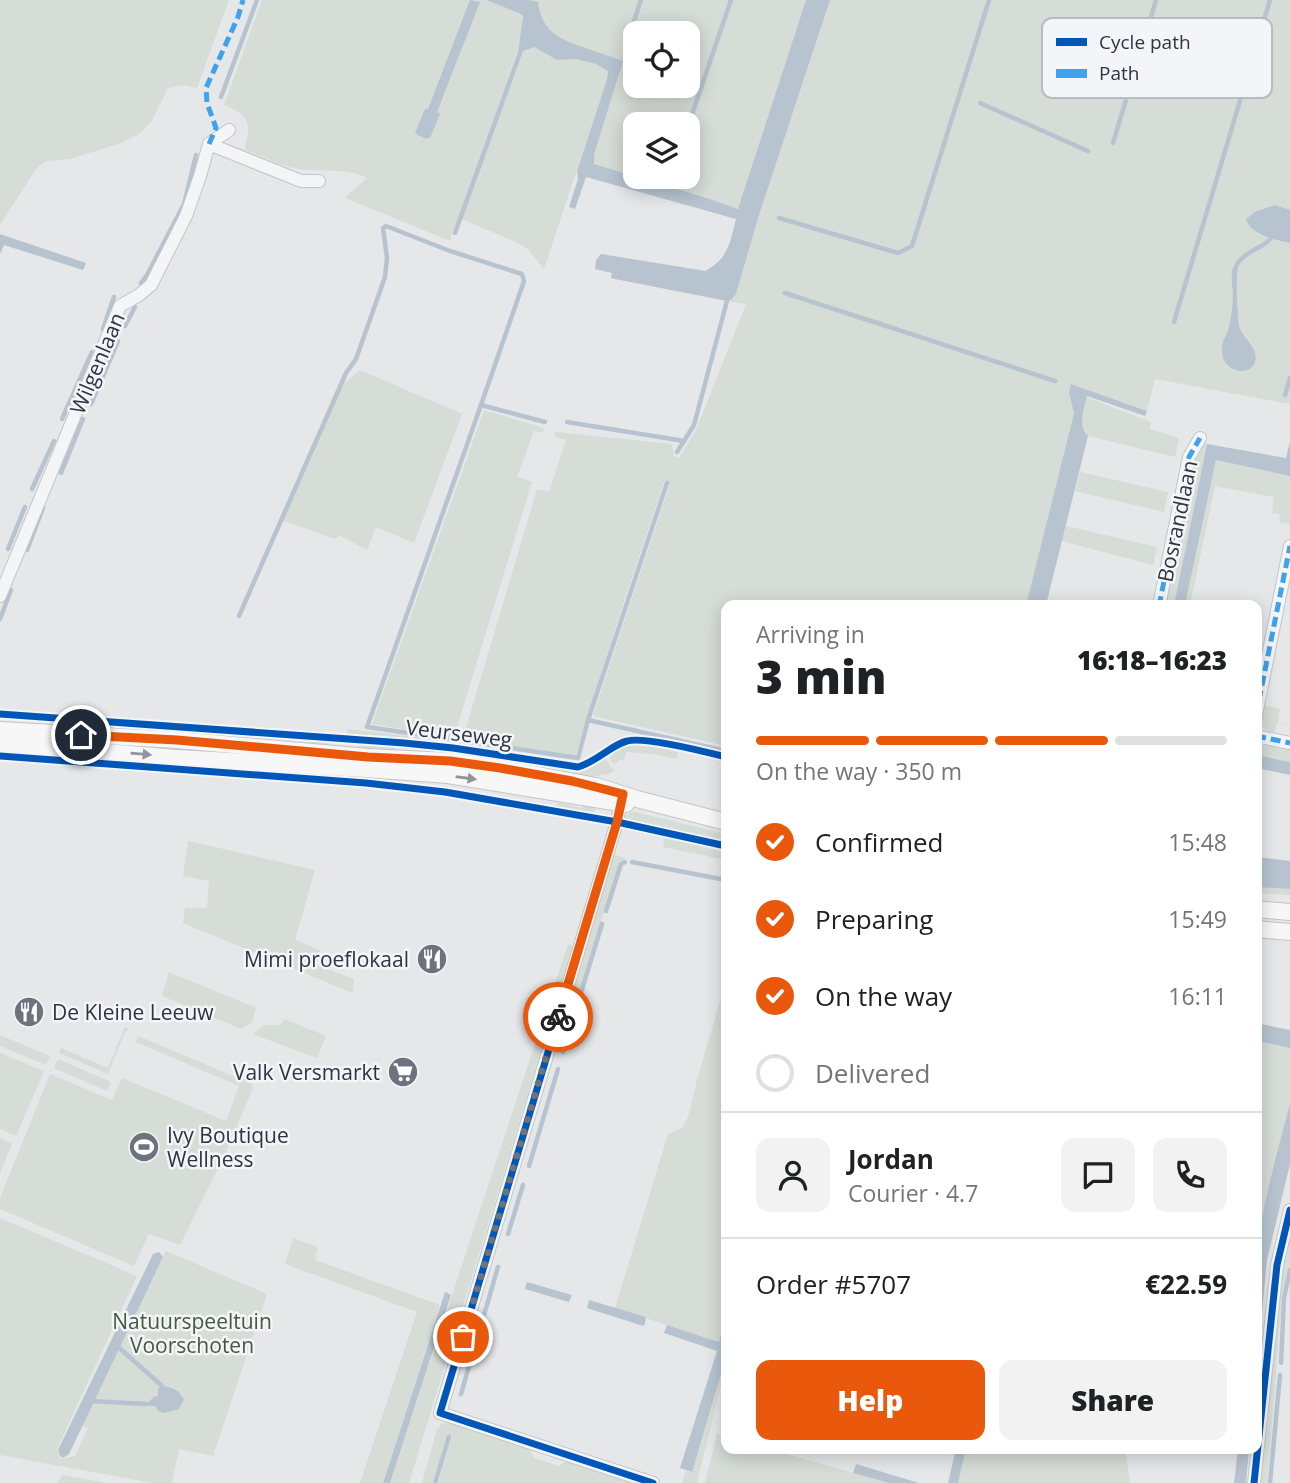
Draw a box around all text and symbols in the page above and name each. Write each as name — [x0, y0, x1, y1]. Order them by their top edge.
legend — [1042, 18, 1272, 98]
map controls — [623, 21, 700, 189]
button: locate — [623, 21, 700, 98]
text: Cycle path — [1099, 29, 1191, 55]
text: Path — [1099, 60, 1139, 86]
button: layers — [623, 112, 700, 189]
street label: Wilgenlaan — [63, 308, 131, 418]
street label: Bosrandlaan — [1150, 458, 1204, 584]
text: Arriving in — [756, 618, 865, 650]
text: 16:18–16:23 — [1077, 642, 1227, 678]
text: 3 min — [756, 645, 887, 707]
pin — [51, 705, 111, 765]
street label: Veurseweg — [404, 713, 514, 753]
icon: home — [62, 716, 100, 754]
one-way arrow — [130, 749, 152, 760]
text: On the way · 350 m — [756, 755, 962, 787]
one-way arrow — [455, 773, 477, 784]
icon: check — [756, 823, 794, 861]
text: Confirmed — [815, 824, 943, 860]
text: 15:48 — [1168, 826, 1227, 858]
icon: check — [756, 900, 794, 938]
text: Preparing — [815, 901, 933, 937]
text: 15:49 — [1168, 903, 1227, 935]
restaurant icon: Mimi proeflokaal — [415, 942, 449, 976]
place label: Mimi proeflokaal — [244, 945, 409, 973]
icon: check — [756, 977, 794, 1015]
text: On the way — [815, 978, 952, 1014]
text: 16:11 — [1168, 980, 1227, 1012]
courier — [523, 982, 593, 1052]
restaurant icon: De Kleine Leeuw — [12, 995, 46, 1029]
place label: De Kleine Leeuw — [52, 998, 214, 1026]
icon: bike — [539, 998, 577, 1036]
supermarket icon: Valk Versmarkt — [386, 1055, 420, 1089]
text: Delivered — [815, 1055, 930, 1091]
place label: Valk Versmarkt — [233, 1058, 380, 1086]
place label: Ivy Boutique Wellness — [167, 1121, 289, 1173]
sports icon: Ivy Boutique Wellness — [127, 1130, 161, 1164]
button: person — [756, 1138, 830, 1212]
button: chat — [1061, 1138, 1135, 1212]
button: phone — [1153, 1138, 1227, 1212]
text: Jordan — [848, 1141, 934, 1177]
text: Courier · 4.7 — [848, 1177, 978, 1209]
text: Order #5707 — [756, 1266, 911, 1302]
text: €22.59 — [1145, 1266, 1227, 1302]
park label: Natuurspeeltuin Voorschoten — [112, 1307, 272, 1359]
pin — [433, 1307, 493, 1367]
icon: bag — [444, 1318, 482, 1356]
button: Help — [756, 1360, 985, 1440]
button: Share — [999, 1360, 1227, 1440]

